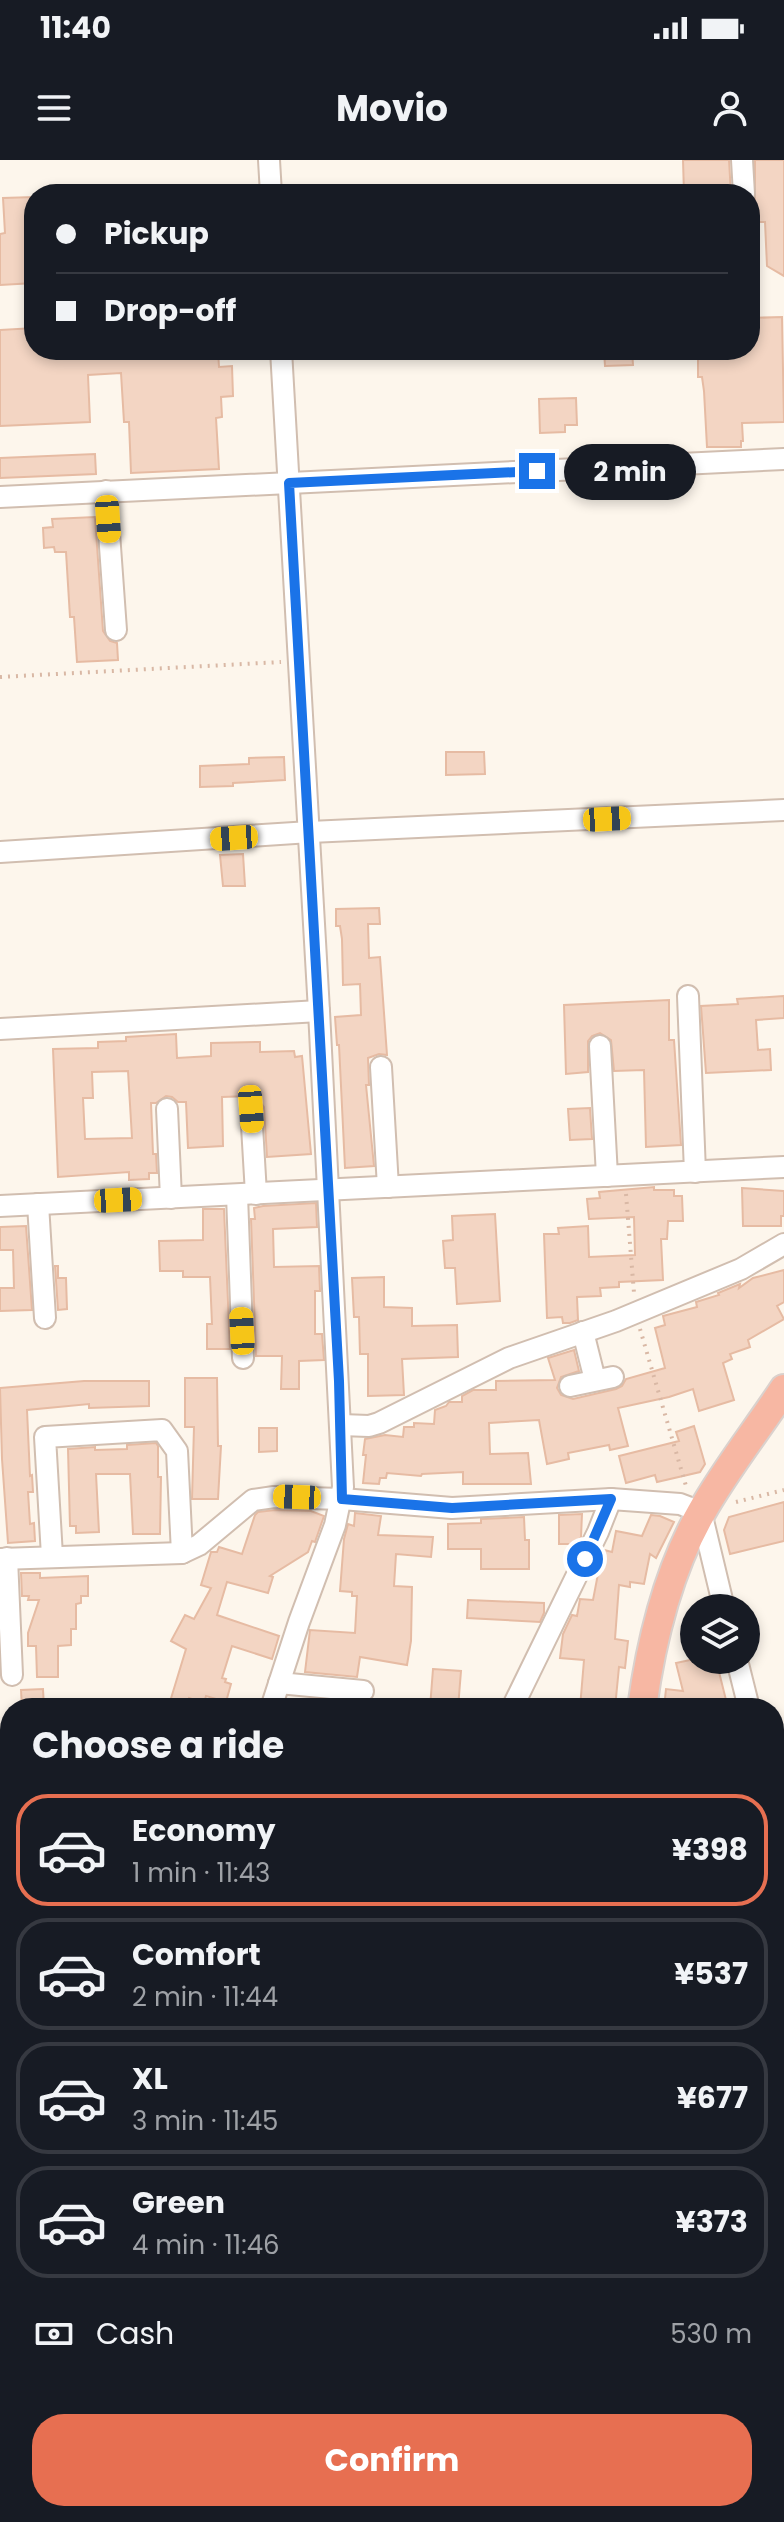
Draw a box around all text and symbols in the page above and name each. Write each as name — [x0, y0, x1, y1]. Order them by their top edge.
text: 11:40 — [40, 6, 111, 49]
text: Movio — [336, 83, 448, 134]
icon: menu — [32, 86, 76, 130]
icon: person — [708, 86, 752, 130]
text: Pickup — [104, 212, 209, 255]
text: Drop-off — [104, 289, 236, 332]
callout: 2 min — [565, 443, 697, 499]
route end — [519, 453, 555, 489]
text: 2 min — [593, 454, 667, 490]
car — [94, 494, 122, 544]
car — [582, 806, 632, 832]
car — [209, 824, 259, 852]
car — [237, 1084, 265, 1134]
car — [93, 1187, 143, 1213]
car — [229, 1306, 255, 1356]
car — [273, 1484, 321, 1510]
route start — [567, 1541, 603, 1577]
map controls — [680, 1594, 760, 1674]
button: layers — [680, 1594, 760, 1674]
text: Choose a ride — [32, 1720, 284, 1771]
text: Economy — [132, 1809, 276, 1852]
icon: car — [36, 1814, 108, 1886]
text: ¥398 — [672, 1828, 748, 1871]
text: 1 min · 11:43 — [132, 1855, 270, 1891]
text: Comfort — [132, 1933, 261, 1976]
icon: car — [36, 1938, 108, 2010]
text: ¥537 — [674, 1952, 748, 1995]
text: 2 min · 11:44 — [132, 1979, 278, 2015]
text: XL — [132, 2057, 168, 2100]
icon: car — [36, 2062, 108, 2134]
text: ¥677 — [677, 2076, 748, 2119]
text: 3 min · 11:45 — [132, 2103, 278, 2139]
text: Green — [132, 2181, 225, 2224]
icon: car — [36, 2186, 108, 2258]
text: ¥373 — [676, 2200, 748, 2243]
text: 4 min · 11:46 — [132, 2227, 280, 2263]
icon: cash — [32, 2312, 76, 2356]
text: Cash — [96, 2312, 174, 2355]
text: 530 m — [670, 2316, 752, 2352]
button: Confirm — [32, 2414, 752, 2506]

